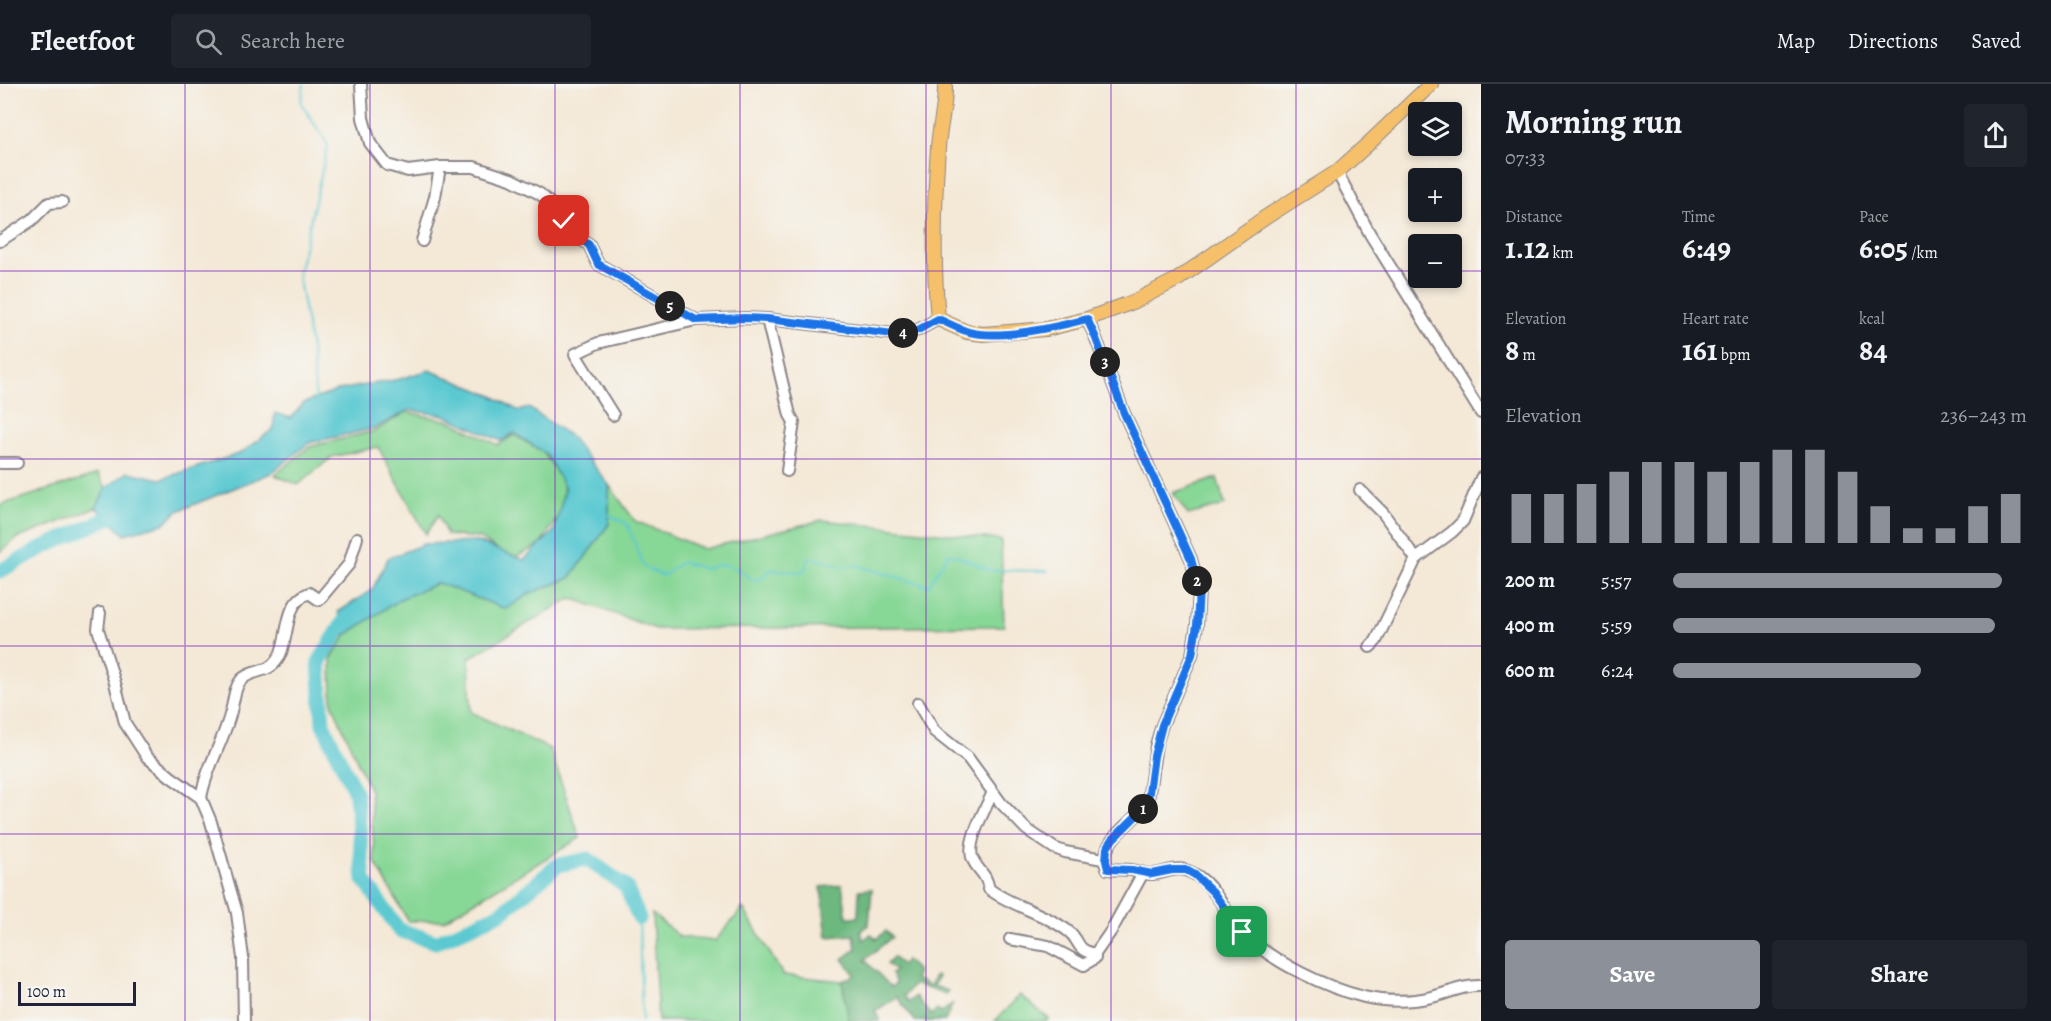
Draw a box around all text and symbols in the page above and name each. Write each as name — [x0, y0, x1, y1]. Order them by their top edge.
search box — [171, 14, 591, 68]
text: Fleetfoot — [30, 22, 135, 60]
icon: search — [192, 25, 225, 58]
text: Search here — [240, 26, 345, 56]
text: Map — [1777, 27, 1815, 55]
text: Directions — [1848, 27, 1938, 55]
text: Saved — [1971, 27, 2021, 55]
text: Morning run — [1505, 99, 1682, 144]
map controls — [1408, 102, 1462, 288]
button: layers — [1408, 102, 1462, 156]
button: share — [1964, 104, 2027, 167]
text: 07:33 — [1505, 144, 1545, 171]
button: + — [1408, 168, 1462, 222]
pin — [538, 195, 589, 246]
icon: check — [547, 204, 580, 237]
text: Distance — [1505, 206, 1562, 228]
text: Time — [1682, 206, 1715, 228]
text: Pace — [1859, 206, 1889, 228]
text: 1.12 — [1505, 228, 1549, 268]
text: 6:49 — [1682, 228, 1731, 268]
text: 6:05 — [1859, 228, 1908, 268]
button: − — [1408, 234, 1462, 288]
text: km — [1549, 242, 1574, 264]
text: /km — [1908, 242, 1938, 264]
pin: 5 — [655, 291, 685, 321]
text: 5 — [667, 295, 673, 317]
text: Elevation — [1505, 308, 1566, 330]
text: Heart rate — [1682, 308, 1749, 330]
text: kcal — [1859, 308, 1885, 330]
pin: 4 — [888, 318, 918, 348]
text: 4 — [899, 322, 907, 344]
text: 8 — [1505, 330, 1519, 370]
text: 161 — [1682, 330, 1718, 370]
text: 84 — [1859, 330, 1888, 370]
text: m — [1519, 344, 1536, 366]
text: bpm — [1718, 344, 1751, 366]
pin: 3 — [1090, 347, 1120, 377]
text: 3 — [1102, 351, 1108, 373]
text: Elevation — [1505, 402, 1582, 429]
text: 236–243 m — [1940, 402, 2027, 429]
pin: 2 — [1182, 566, 1212, 596]
text: 200 m — [1505, 567, 1555, 594]
text: 5:57 — [1601, 567, 1631, 594]
text: 2 — [1193, 570, 1201, 592]
text: 400 m — [1505, 612, 1555, 639]
text: 5:59 — [1601, 612, 1632, 639]
text: 600 m — [1505, 657, 1555, 684]
text: 6:24 — [1601, 657, 1634, 684]
pin: 1 — [1128, 794, 1158, 824]
text: 1 — [1140, 798, 1146, 820]
pin — [1216, 906, 1267, 957]
icon: arrive — [1225, 915, 1258, 948]
button: Save — [1505, 940, 1760, 1009]
button: Share — [1772, 940, 2027, 1009]
scale bar — [18, 979, 136, 1006]
text: 100 m — [27, 981, 66, 1003]

